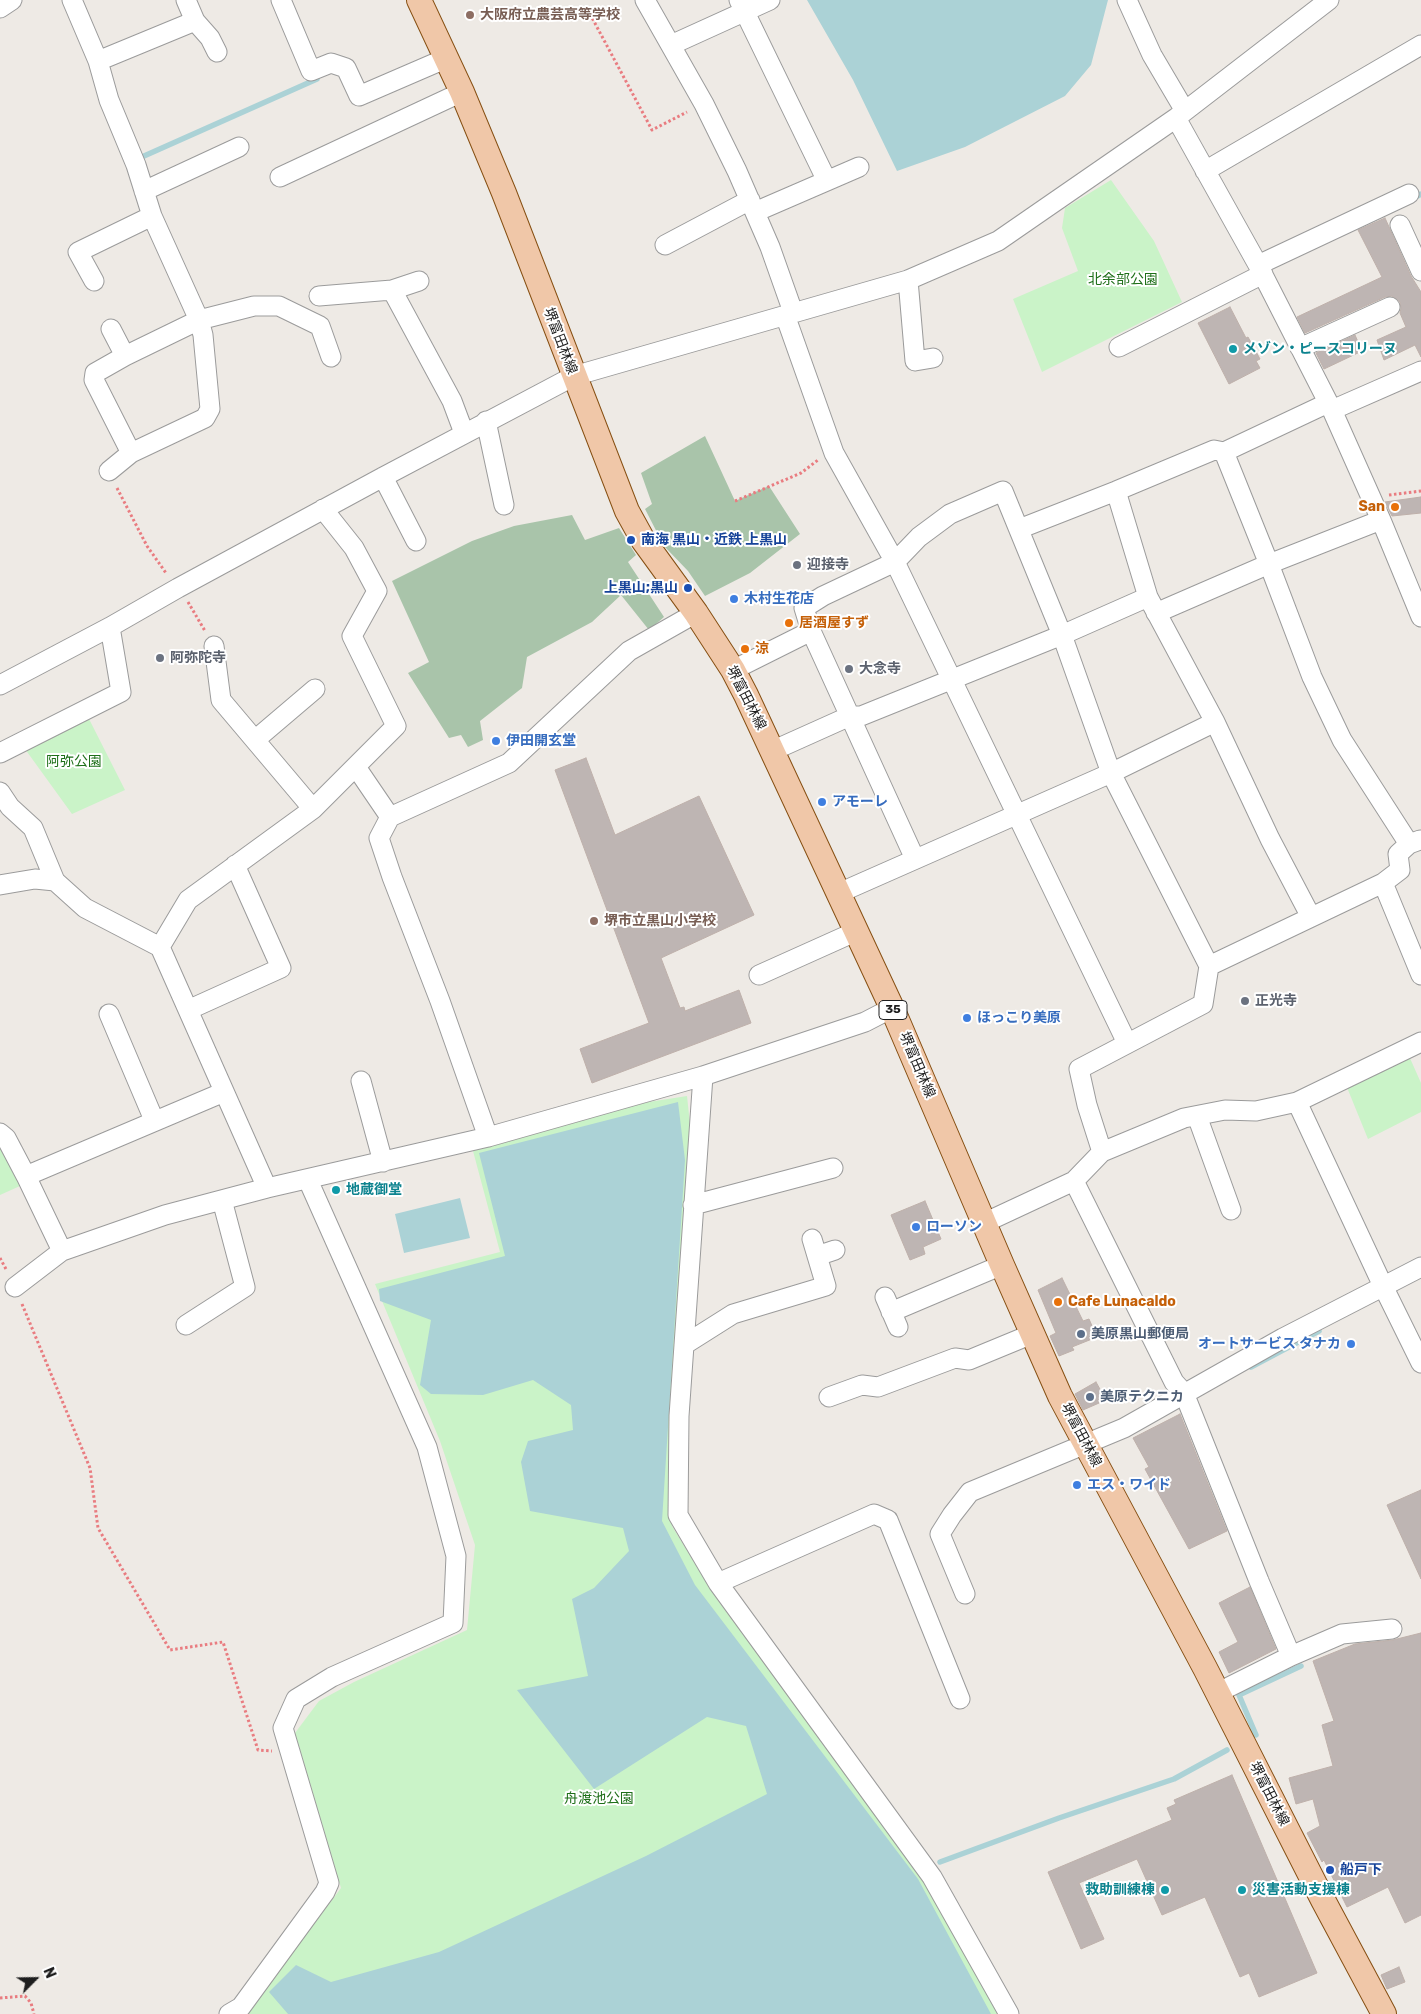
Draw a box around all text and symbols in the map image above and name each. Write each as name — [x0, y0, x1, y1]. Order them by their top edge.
place label: 大阪府立農芸高等学校 — [480, 7, 620, 23]
marker: 大阪府立農芸高等学校 — [464, 9, 476, 21]
park label: 北余部公園 — [1088, 272, 1158, 288]
street label: 堺富田林線 — [540, 305, 580, 377]
place label: メゾン・ピースコリーヌ — [1243, 341, 1397, 357]
marker: メゾン・ピースコリーヌ — [1227, 343, 1239, 355]
place label: San — [1358, 499, 1385, 515]
marker: San — [1389, 501, 1401, 513]
place label: 南海 黒山・近鉄 上黒山 — [641, 532, 787, 548]
marker: 南海 黒山・近鉄 上黒山 — [625, 534, 637, 546]
place label: 迎接寺 — [807, 557, 849, 573]
marker: 迎接寺 — [791, 559, 803, 571]
place label: 上黒山;黒山 — [604, 580, 678, 596]
marker: 上黒山;黒山 — [682, 582, 694, 594]
place label: 木村生花店 — [744, 591, 814, 607]
marker: 木村生花店 — [728, 593, 740, 605]
place label: 居酒屋すず — [799, 615, 869, 631]
marker: 居酒屋すず — [783, 617, 795, 629]
place label: 涼 — [755, 641, 769, 657]
marker: 涼 — [739, 643, 751, 655]
place label: 阿弥陀寺 — [170, 650, 226, 666]
marker: 阿弥陀寺 — [154, 652, 166, 664]
place label: 大念寺 — [859, 661, 901, 677]
street label: 堺富田林線 — [723, 663, 769, 733]
marker: 大念寺 — [843, 663, 855, 675]
place label: 伊田開玄堂 — [506, 733, 576, 749]
marker: 伊田開玄堂 — [490, 735, 502, 747]
park label: 阿弥公園 — [46, 754, 102, 770]
place label: アモーレ — [832, 794, 888, 810]
marker: アモーレ — [816, 796, 828, 808]
place label: 堺市立黒山小学校 — [604, 913, 716, 929]
marker: 堺市立黒山小学校 — [588, 915, 600, 927]
place label: 正光寺 — [1255, 993, 1297, 1009]
marker: 正光寺 — [1239, 995, 1251, 1007]
road number: 35 — [879, 1000, 907, 1020]
place label: ほっこり美原 — [977, 1010, 1061, 1026]
marker: ほっこり美原 — [961, 1012, 973, 1024]
street label: 堺富田林線 — [896, 1030, 938, 1100]
place label: 地蔵御堂 — [346, 1182, 402, 1198]
marker: 地蔵御堂 — [330, 1184, 342, 1196]
place label: ローソン — [926, 1219, 982, 1235]
marker: ローソン — [910, 1221, 922, 1233]
place label: Cafe Lunacaldo — [1068, 1294, 1176, 1310]
marker: Cafe Lunacaldo — [1052, 1296, 1064, 1308]
place label: 美原黒山郵便局 — [1091, 1326, 1189, 1342]
marker: 美原黒山郵便局 — [1075, 1328, 1087, 1340]
place label: オートサービス タナカ — [1198, 1336, 1341, 1352]
marker: オートサービス タナカ — [1345, 1338, 1357, 1350]
place label: 美原テクニカ — [1100, 1389, 1184, 1405]
marker: 美原テクニカ — [1084, 1391, 1096, 1403]
street label: 堺富田林線 — [1057, 1400, 1105, 1470]
place label: エス・ワイド — [1087, 1477, 1171, 1493]
marker: エス・ワイド — [1071, 1479, 1083, 1491]
street label: 堺富田林線 — [1246, 1759, 1292, 1829]
park label: 舟渡池公園 — [564, 1791, 634, 1807]
place label: 船戸下 — [1340, 1862, 1382, 1878]
marker: 船戸下 — [1324, 1864, 1336, 1876]
place label: 救助訓練棟 — [1085, 1882, 1155, 1898]
place label: 災害活動支援棟 — [1252, 1882, 1350, 1898]
marker: 救助訓練棟 — [1159, 1884, 1171, 1896]
marker: 災害活動支援棟 — [1236, 1884, 1248, 1896]
north arrow — [10, 1954, 60, 2004]
text: N — [39, 1965, 59, 1981]

